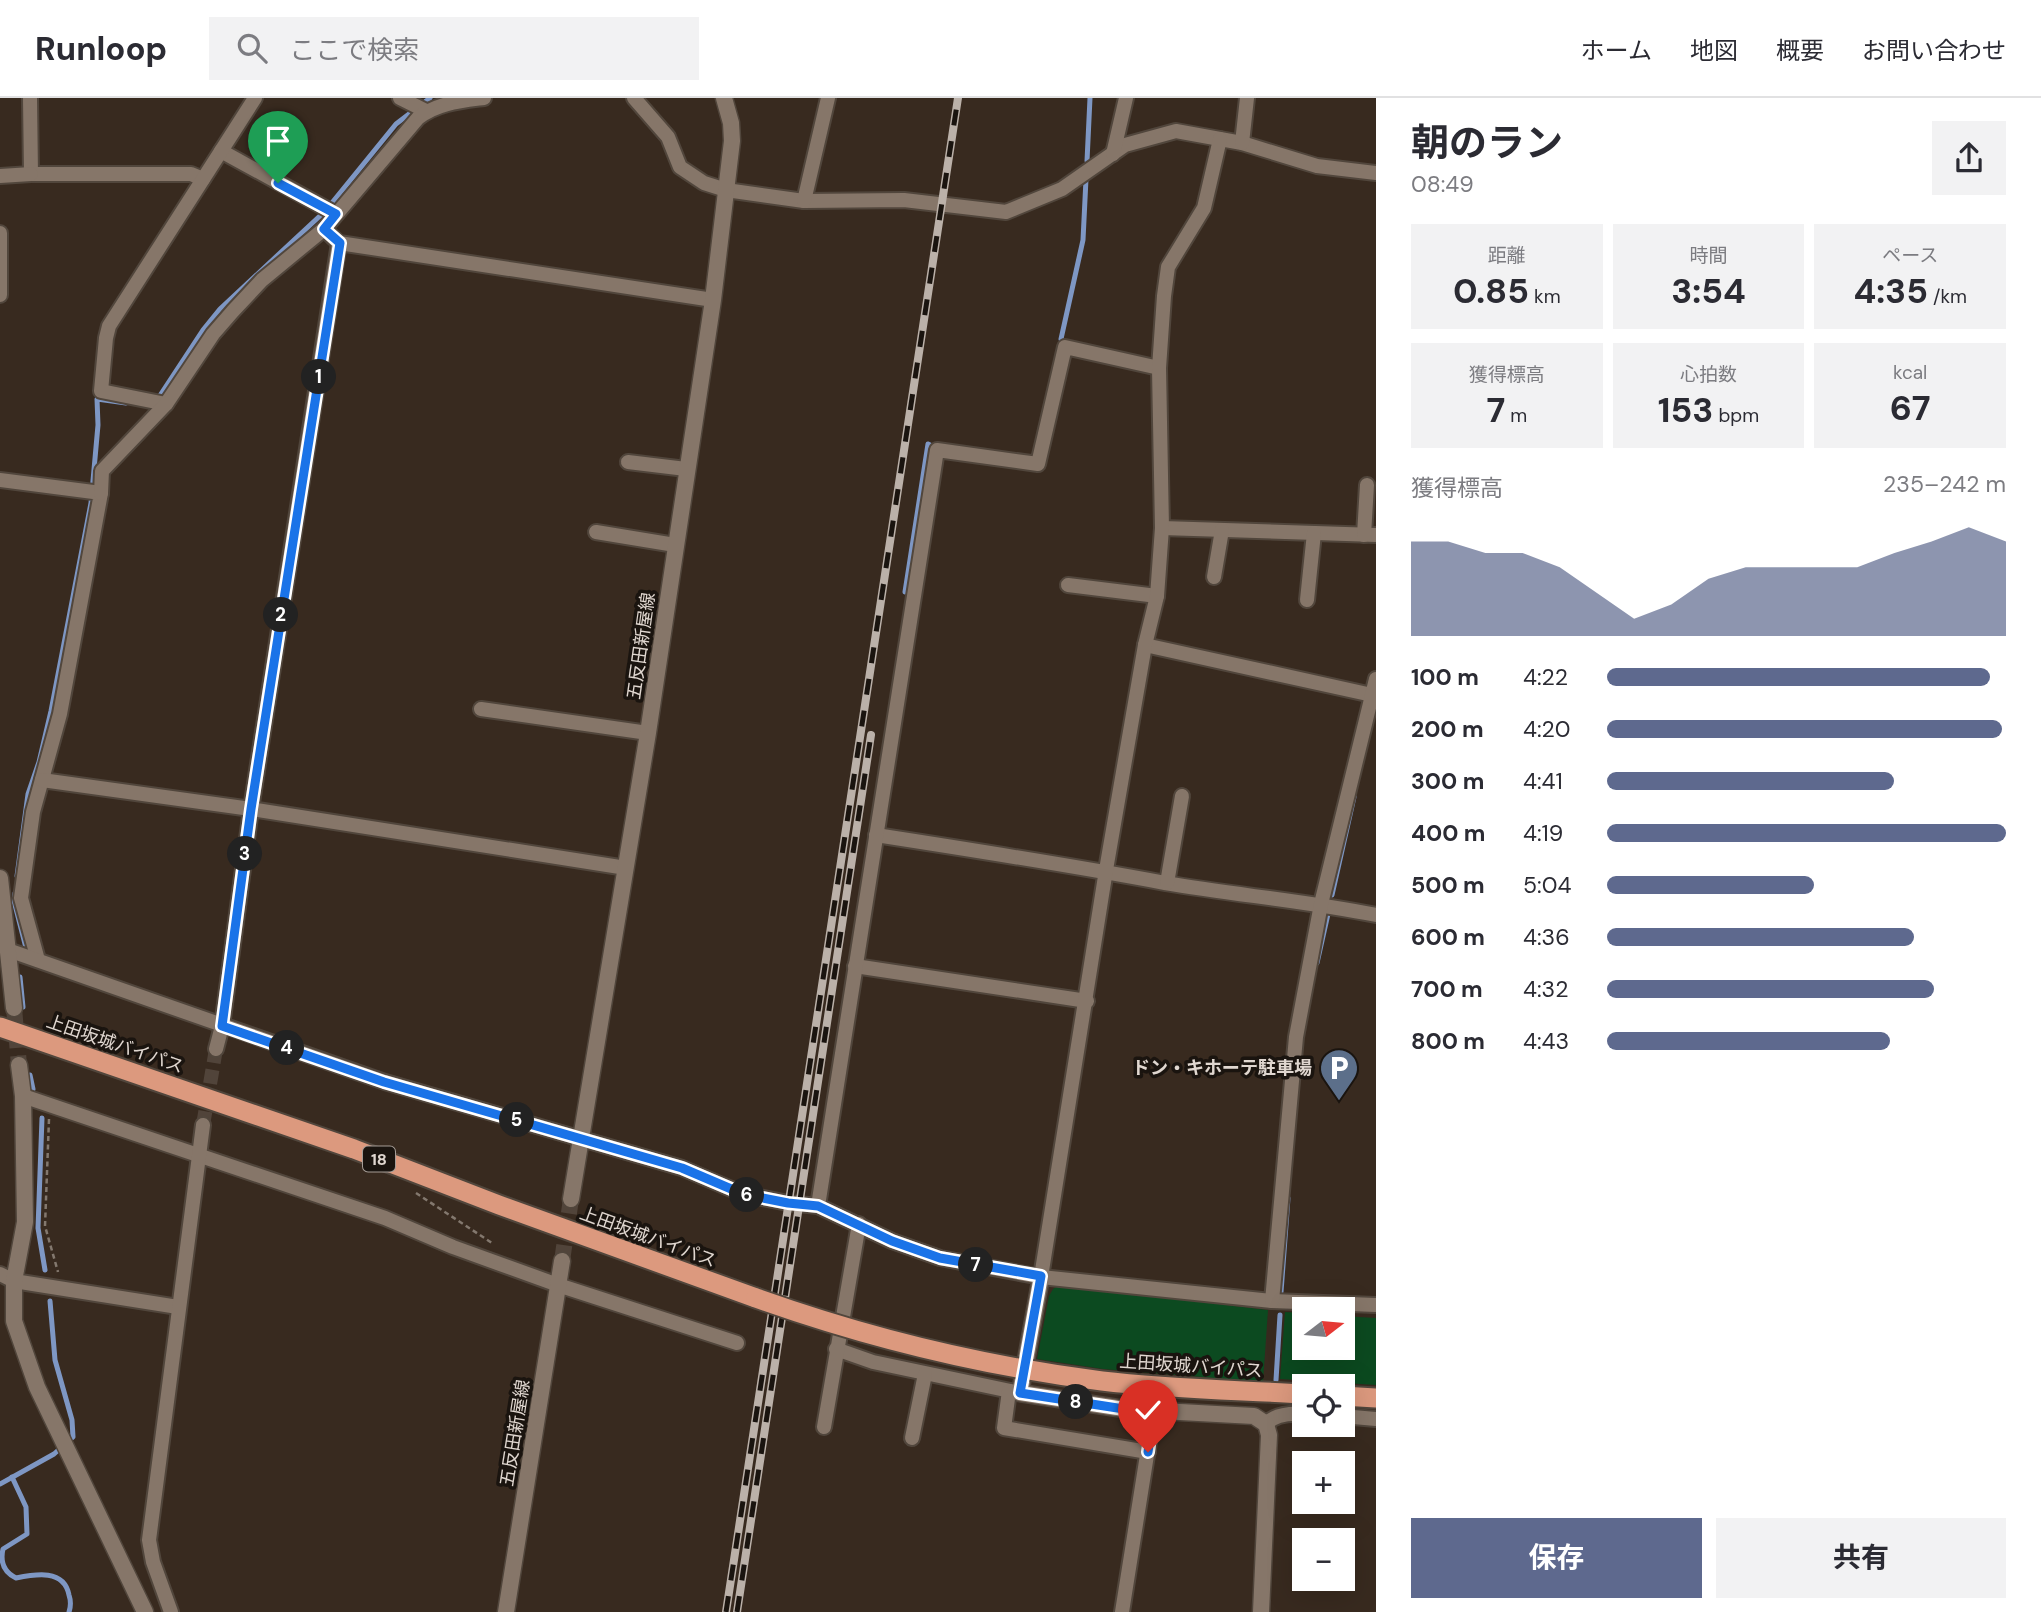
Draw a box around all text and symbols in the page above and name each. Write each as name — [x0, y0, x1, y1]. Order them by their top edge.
search box — [209, 17, 699, 80]
text: Runloop — [35, 27, 167, 70]
icon: search — [233, 29, 271, 67]
text: ここで検索 — [289, 33, 419, 67]
text: ホーム — [1581, 35, 1652, 66]
text: 地図 — [1690, 35, 1738, 66]
text: 概要 — [1776, 35, 1824, 66]
text: お問い合わせ — [1862, 35, 2006, 66]
pin — [248, 111, 308, 183]
text: 朝のラン — [1411, 118, 1563, 168]
button: share — [1932, 121, 2006, 195]
icon: arrive — [259, 122, 297, 160]
text: 08:49 — [1411, 169, 1474, 199]
text: 距離 — [1488, 243, 1526, 268]
text: 時間 — [1689, 243, 1728, 268]
text: ペース — [1882, 243, 1938, 268]
text: 0.85 — [1453, 268, 1529, 314]
text: 3:54 — [1671, 268, 1746, 314]
text: 4:35 — [1853, 268, 1928, 314]
text: km — [1529, 284, 1561, 309]
text: /km — [1928, 284, 1967, 309]
pin: 1 — [302, 360, 336, 394]
text: kcal — [1893, 360, 1927, 385]
text: 獲得標高 — [1469, 362, 1545, 387]
text: 心拍数 — [1680, 362, 1737, 387]
text: 1 — [315, 364, 322, 389]
text: 67 — [1890, 385, 1930, 431]
text: 7 — [1486, 387, 1505, 433]
text: 153 — [1658, 387, 1713, 433]
text: m — [1505, 403, 1527, 428]
text: bpm — [1713, 403, 1759, 428]
text: 235–242 m — [1883, 469, 2006, 499]
text: 獲得標高 — [1411, 473, 1503, 503]
street label: 五反田新屋線 — [622, 591, 660, 701]
pin: 2 — [264, 598, 298, 632]
text: 2 — [275, 602, 286, 627]
text: 100 m — [1411, 662, 1479, 692]
text: 4:22 — [1523, 662, 1568, 692]
text: 200 m — [1411, 714, 1484, 744]
text: 4:20 — [1523, 714, 1570, 744]
text: 300 m — [1411, 766, 1484, 796]
text: 4:41 — [1523, 766, 1563, 796]
text: 400 m — [1411, 818, 1485, 848]
text: 4:19 — [1523, 818, 1563, 848]
pin: 3 — [228, 836, 262, 872]
text: 3 — [239, 841, 250, 866]
text: 500 m — [1411, 870, 1485, 900]
text: 5:04 — [1523, 870, 1571, 900]
text: 600 m — [1411, 922, 1485, 952]
text: 4:36 — [1523, 922, 1570, 952]
text: 700 m — [1411, 974, 1483, 1004]
text: 4:32 — [1523, 974, 1568, 1004]
street label: 上田坂城バイパス — [43, 1009, 187, 1079]
text: 800 m — [1411, 1026, 1485, 1056]
text: 4:43 — [1523, 1026, 1569, 1056]
pin: 4 — [270, 1030, 304, 1066]
text: 4 — [280, 1035, 293, 1060]
parking icon: ドン・キホーテ駐車場 — [1318, 1047, 1360, 1102]
place label: ドン・キホーテ駐車場 — [1132, 1056, 1312, 1080]
pin: 5 — [500, 1102, 534, 1138]
text: 5 — [511, 1107, 522, 1132]
road number: 18 — [363, 1147, 395, 1172]
pin: 6 — [730, 1178, 764, 1212]
text: 6 — [740, 1182, 753, 1207]
street label: 上田坂城バイパス — [576, 1201, 720, 1273]
pin: 7 — [958, 1248, 993, 1282]
text: 7 — [970, 1252, 981, 1277]
north arrow — [1292, 1297, 1354, 1360]
map controls — [1292, 1297, 1355, 1591]
street label: 上田坂城バイパス — [1119, 1349, 1263, 1383]
button: locate — [1292, 1374, 1355, 1437]
street label: 五反田新屋線 — [495, 1378, 535, 1488]
pin — [1118, 1380, 1178, 1452]
pin: 8 — [1058, 1384, 1094, 1420]
text: 8 — [1069, 1389, 1082, 1414]
icon: check — [1129, 1391, 1167, 1429]
button: + — [1292, 1451, 1355, 1514]
button: 保存 — [1411, 1518, 1702, 1598]
button: 共有 — [1716, 1518, 2006, 1598]
button: − — [1292, 1528, 1355, 1591]

